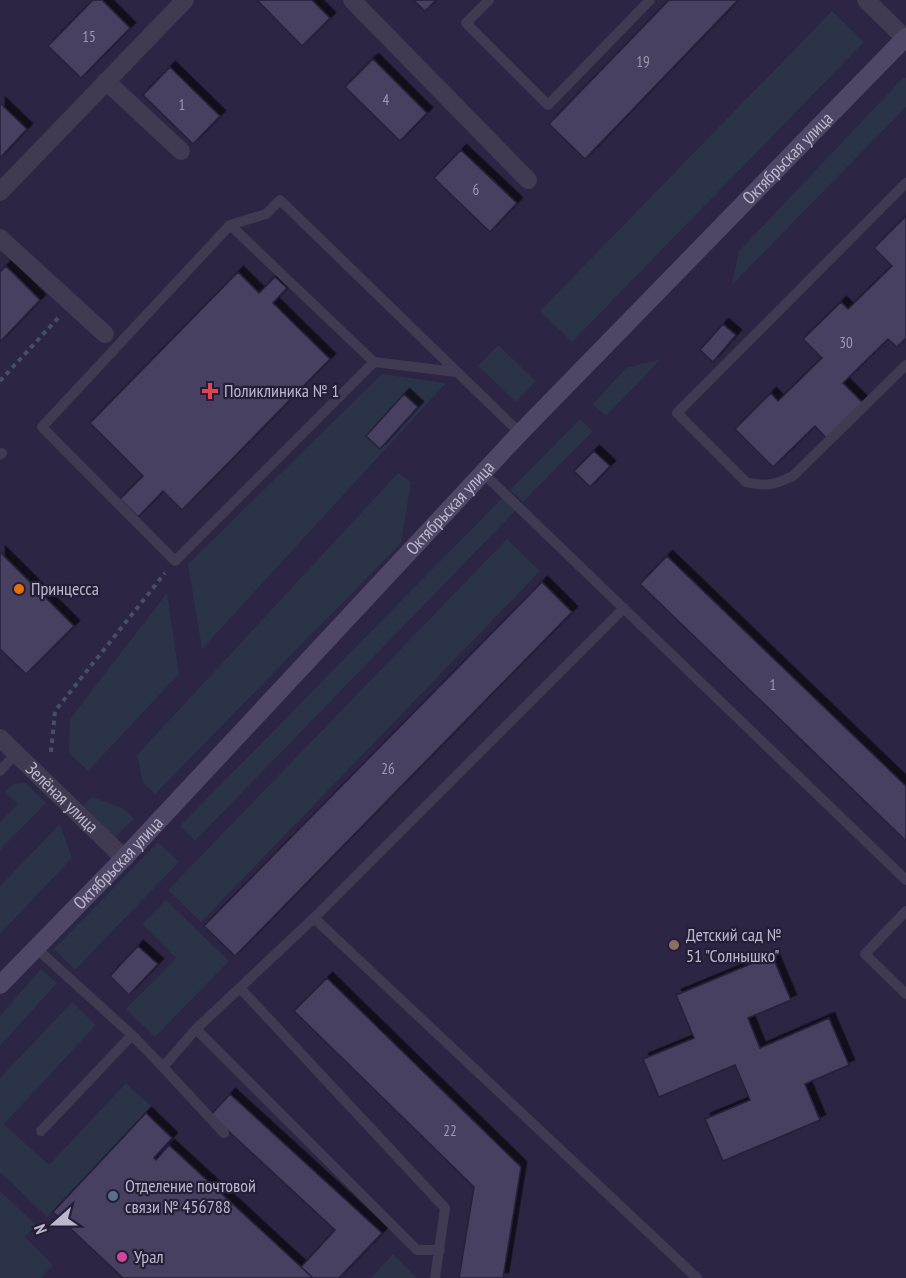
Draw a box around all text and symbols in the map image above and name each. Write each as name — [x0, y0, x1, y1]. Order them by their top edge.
house number: 15 — [82, 27, 96, 46]
house number: 19 — [636, 52, 650, 71]
house number: 4 — [383, 90, 390, 109]
house number: 1 — [179, 95, 185, 114]
street label: Октябрьская улица — [737, 107, 838, 209]
house number: 6 — [473, 180, 480, 199]
house number: 30 — [839, 333, 853, 352]
place label: Поликлиника № 1 — [224, 379, 339, 402]
marker: Поликлиника № 1 — [201, 382, 219, 400]
street label: Октябрьская улица — [400, 456, 499, 559]
place label: Принцесса — [31, 577, 99, 600]
marker: Принцесса — [12, 582, 26, 596]
house number: 1 — [770, 675, 776, 694]
street label: Зелёная улица — [21, 757, 103, 838]
house number: 26 — [381, 759, 395, 778]
street label: Октябрьская улица — [68, 811, 168, 914]
place label: Детский сад № 51 "Солнышко" — [686, 923, 782, 967]
marker: Детский сад № 51 "Солнышко" — [667, 938, 681, 952]
house number: 22 — [443, 1121, 457, 1140]
place label: Отделение почтовой связи № 456788 — [125, 1174, 256, 1218]
marker: Отделение почтовой связи № 456788 — [106, 1189, 120, 1203]
north arrow — [24, 1194, 84, 1254]
text: N — [29, 1222, 51, 1237]
place label: Урал — [134, 1245, 164, 1268]
marker: Урал — [115, 1250, 129, 1264]

